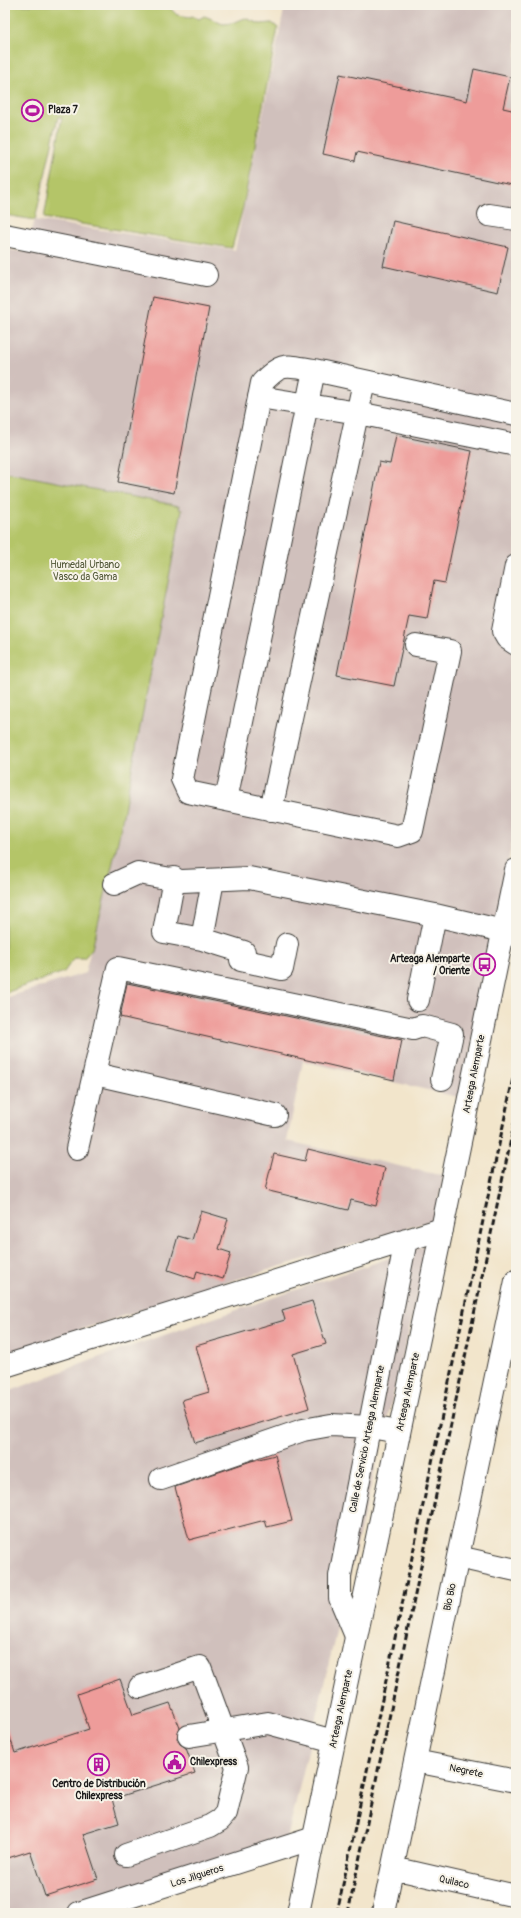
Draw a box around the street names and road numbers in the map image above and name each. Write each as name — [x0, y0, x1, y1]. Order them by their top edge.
street label: Arteaga Alemparte — [460, 1034, 488, 1114]
street label: Arteaga Alemparte — [394, 1352, 422, 1432]
street label: Calle de Servicio Arteaga Alemparte — [347, 1364, 387, 1514]
street label: Bio Bio — [441, 1582, 459, 1612]
street label: Arteaga Alemparte — [327, 1669, 355, 1749]
street label: Negrete — [448, 1762, 484, 1780]
street label: Los Jilgueros — [169, 1862, 225, 1890]
street label: Quilaco — [438, 1873, 471, 1891]

